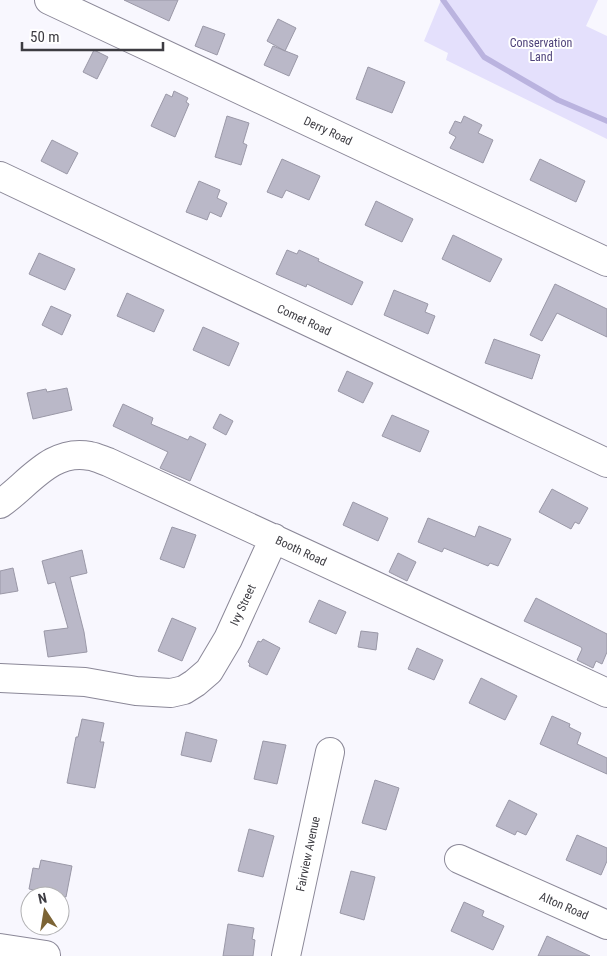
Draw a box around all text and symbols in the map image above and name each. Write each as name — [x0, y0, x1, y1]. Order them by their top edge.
scale bar — [22, 20, 164, 52]
text: 50 m — [30, 28, 60, 46]
park label: Conservation Land — [510, 36, 572, 64]
street label: Derry Road — [302, 114, 354, 148]
street label: Comet Road — [275, 301, 333, 339]
street label: Booth Road — [273, 533, 329, 569]
street label: Ivy Street — [227, 582, 259, 628]
street label: Fairview Avenue — [293, 815, 323, 893]
north arrow — [20, 886, 70, 936]
street label: Alton Road — [537, 889, 591, 923]
text: N — [36, 890, 48, 907]

